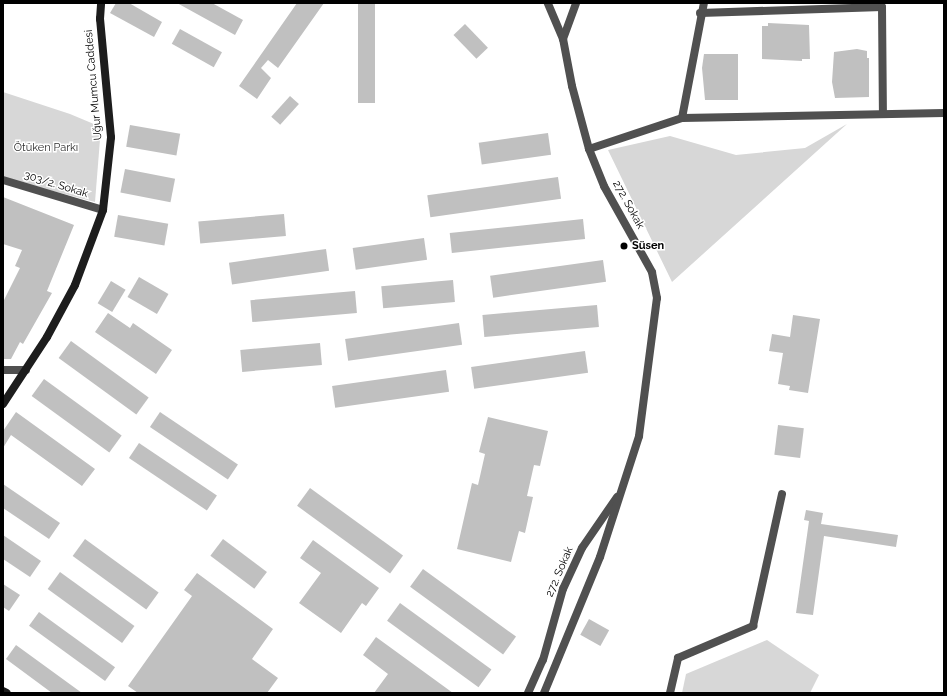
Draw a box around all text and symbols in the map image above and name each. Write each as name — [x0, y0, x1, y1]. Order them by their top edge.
street label: Uğur Mumcu Caddesi — [83, 29, 105, 141]
park label: Ötüken Parkı — [14, 141, 78, 155]
street label: 303/2. Sokak — [22, 169, 90, 201]
street label: 272. Sokak — [609, 179, 647, 231]
place label: Süsen — [632, 239, 664, 253]
marker: Süsen — [619, 241, 629, 251]
street label: 272. Sokak — [544, 545, 576, 599]

